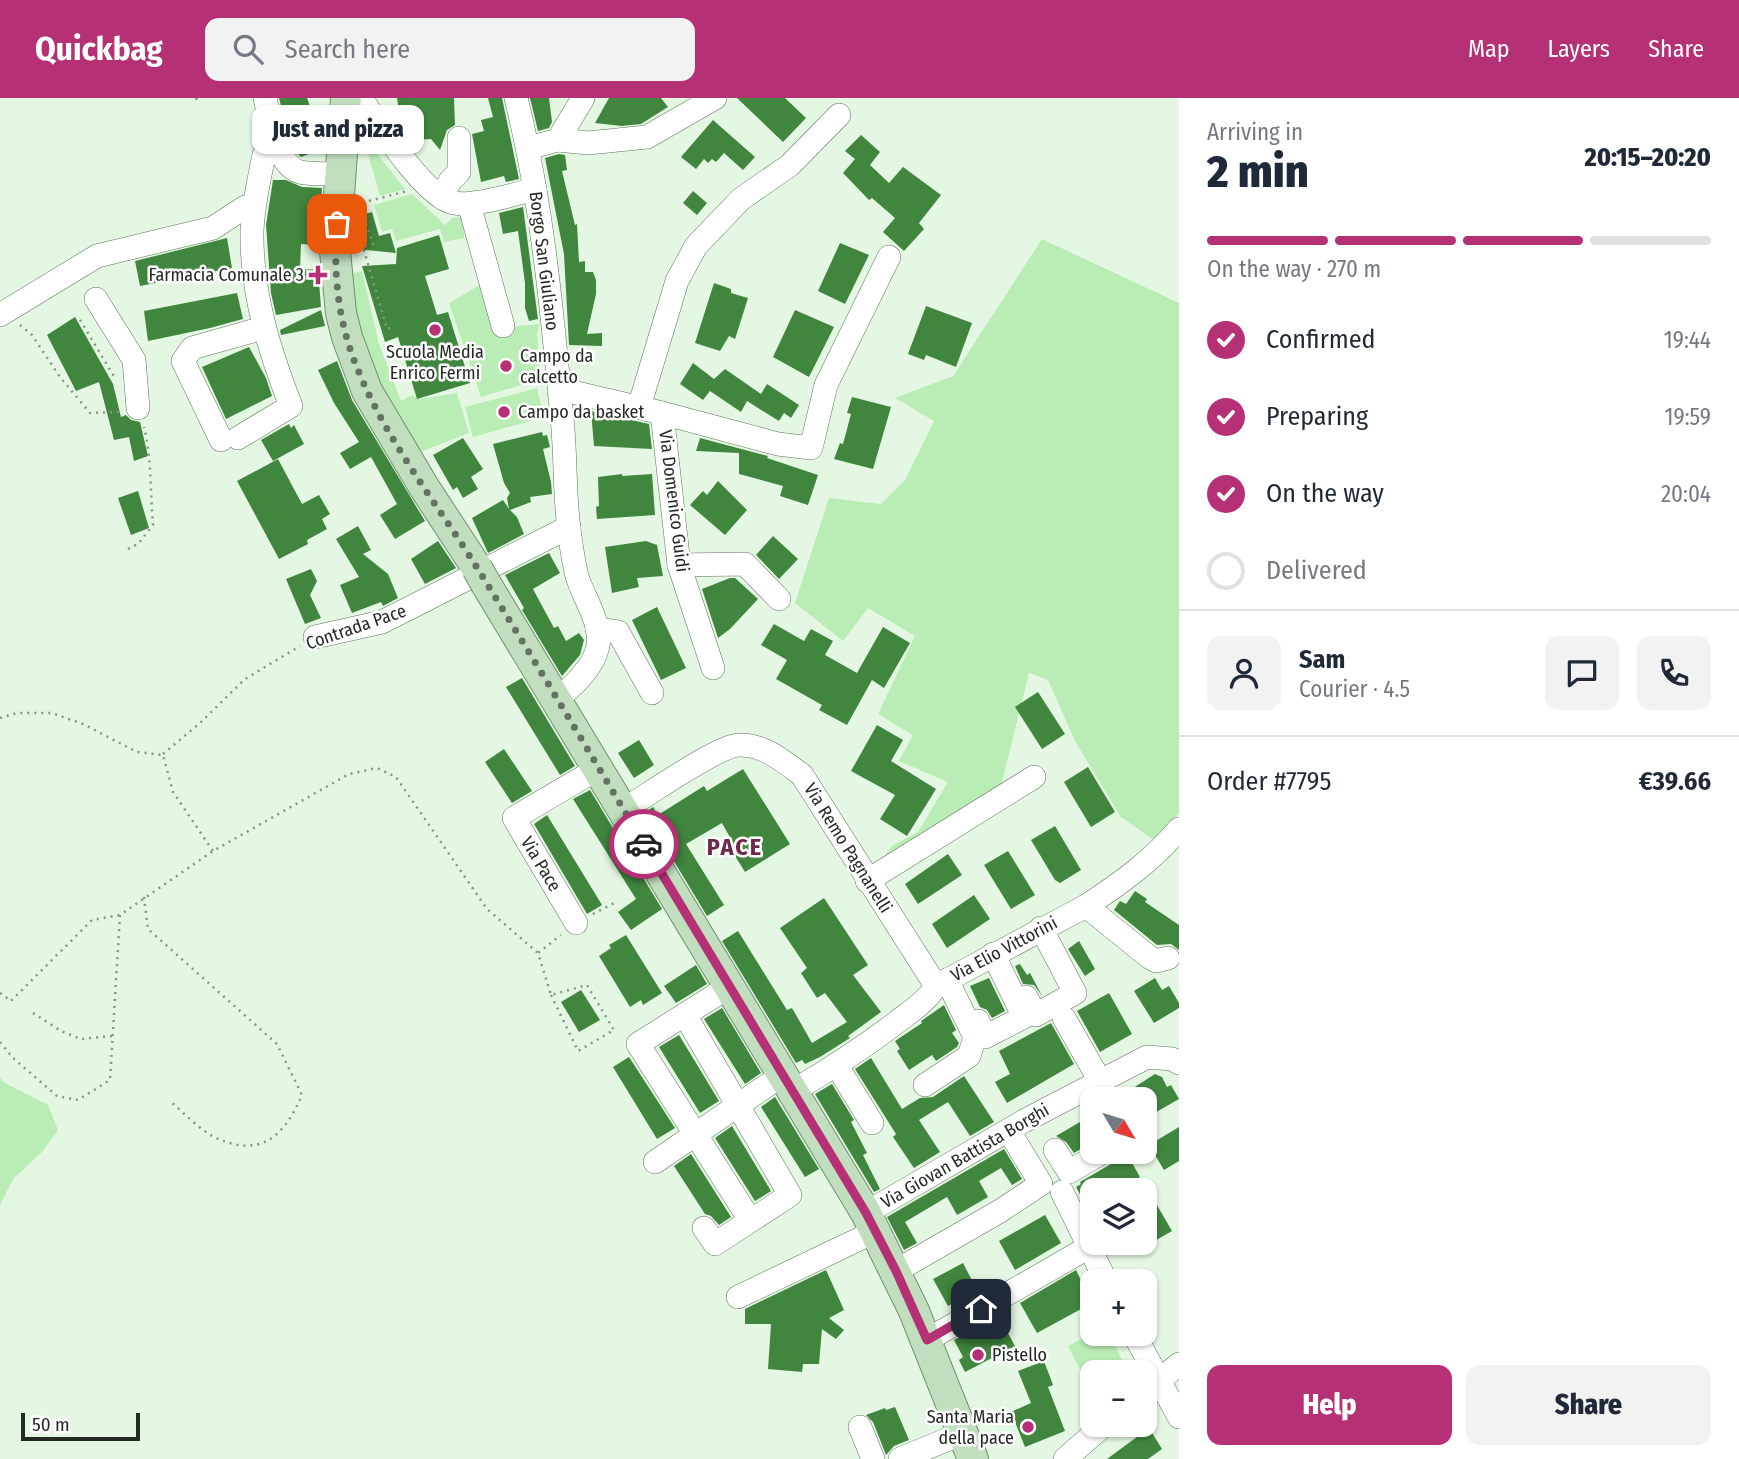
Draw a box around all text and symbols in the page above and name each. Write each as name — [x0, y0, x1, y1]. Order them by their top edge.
search box — [205, 18, 695, 81]
text: Quickbag — [35, 29, 163, 69]
icon: search — [229, 30, 267, 68]
text: Search here — [285, 34, 410, 65]
text: Map — [1468, 35, 1510, 63]
text: Layers — [1548, 35, 1610, 63]
text: Share — [1648, 35, 1704, 63]
callout: Just and pizza — [251, 105, 423, 154]
text: Just and pizza — [272, 115, 404, 143]
text: Arriving in — [1207, 118, 1303, 146]
text: 20:15–20:20 — [1584, 142, 1711, 173]
text: 2 min — [1207, 144, 1309, 199]
street label: Borgo San Giuliano — [525, 190, 563, 332]
pin — [307, 194, 367, 254]
icon: bag — [318, 205, 356, 243]
text: On the way · 270 m — [1207, 255, 1381, 283]
place label: Farmacia Comunale 3 — [149, 264, 304, 286]
marker: Farmacia Comunale 3 — [310, 267, 326, 283]
icon: check — [1207, 321, 1245, 359]
marker: Scuola Media Enrico Fermi — [427, 322, 443, 338]
text: Confirmed — [1266, 324, 1376, 355]
text: 19:44 — [1664, 326, 1711, 354]
place label: Scuola Media Enrico Fermi — [386, 341, 484, 384]
place label: Campo da calcetto — [520, 345, 594, 388]
marker: Campo da calcetto — [498, 358, 514, 374]
icon: check — [1207, 398, 1245, 436]
place label: Campo da basket — [518, 401, 645, 423]
text: Preparing — [1266, 401, 1368, 432]
text: 19:59 — [1664, 403, 1711, 431]
marker: Campo da basket — [496, 404, 512, 420]
street label: Via Domenico Guidi — [654, 429, 694, 573]
icon: check — [1207, 475, 1245, 513]
text: On the way — [1266, 478, 1384, 509]
text: 20:04 — [1661, 480, 1711, 508]
text: Delivered — [1266, 555, 1367, 586]
street label: Contrada Pace — [303, 600, 409, 654]
button: person — [1207, 636, 1281, 710]
button: chat — [1545, 636, 1619, 710]
button: phone — [1637, 636, 1711, 710]
text: Sam — [1299, 644, 1345, 675]
text: Courier · 4.5 — [1299, 675, 1410, 703]
text: Order #7795 — [1207, 766, 1331, 797]
text: €39.66 — [1639, 766, 1711, 797]
street label: Via Remo Pagnanelli — [799, 779, 897, 917]
courier — [609, 809, 679, 879]
icon: car — [625, 825, 663, 863]
street label: Via Pace — [516, 832, 566, 896]
district label: PACE — [707, 833, 763, 861]
street label: Via Elio Vittorini — [947, 912, 1061, 986]
north arrow — [1080, 1087, 1157, 1164]
map controls — [1080, 1087, 1157, 1437]
street label: Via Giovan Battista Borghi — [877, 1099, 1053, 1213]
button: layers — [1080, 1178, 1157, 1255]
button: + — [1080, 1269, 1157, 1346]
pin — [951, 1279, 1011, 1339]
icon: home — [962, 1290, 1000, 1328]
place label: Pistello — [992, 1344, 1047, 1366]
marker: Pistello — [970, 1347, 986, 1363]
button: − — [1080, 1360, 1157, 1437]
button: Help — [1207, 1365, 1452, 1445]
button: Share — [1466, 1365, 1711, 1445]
place label: Santa Maria della pace — [927, 1406, 1014, 1449]
scale bar — [21, 1410, 140, 1442]
text: 50 m — [32, 1413, 70, 1436]
marker: Santa Maria della pace — [1020, 1419, 1036, 1435]

